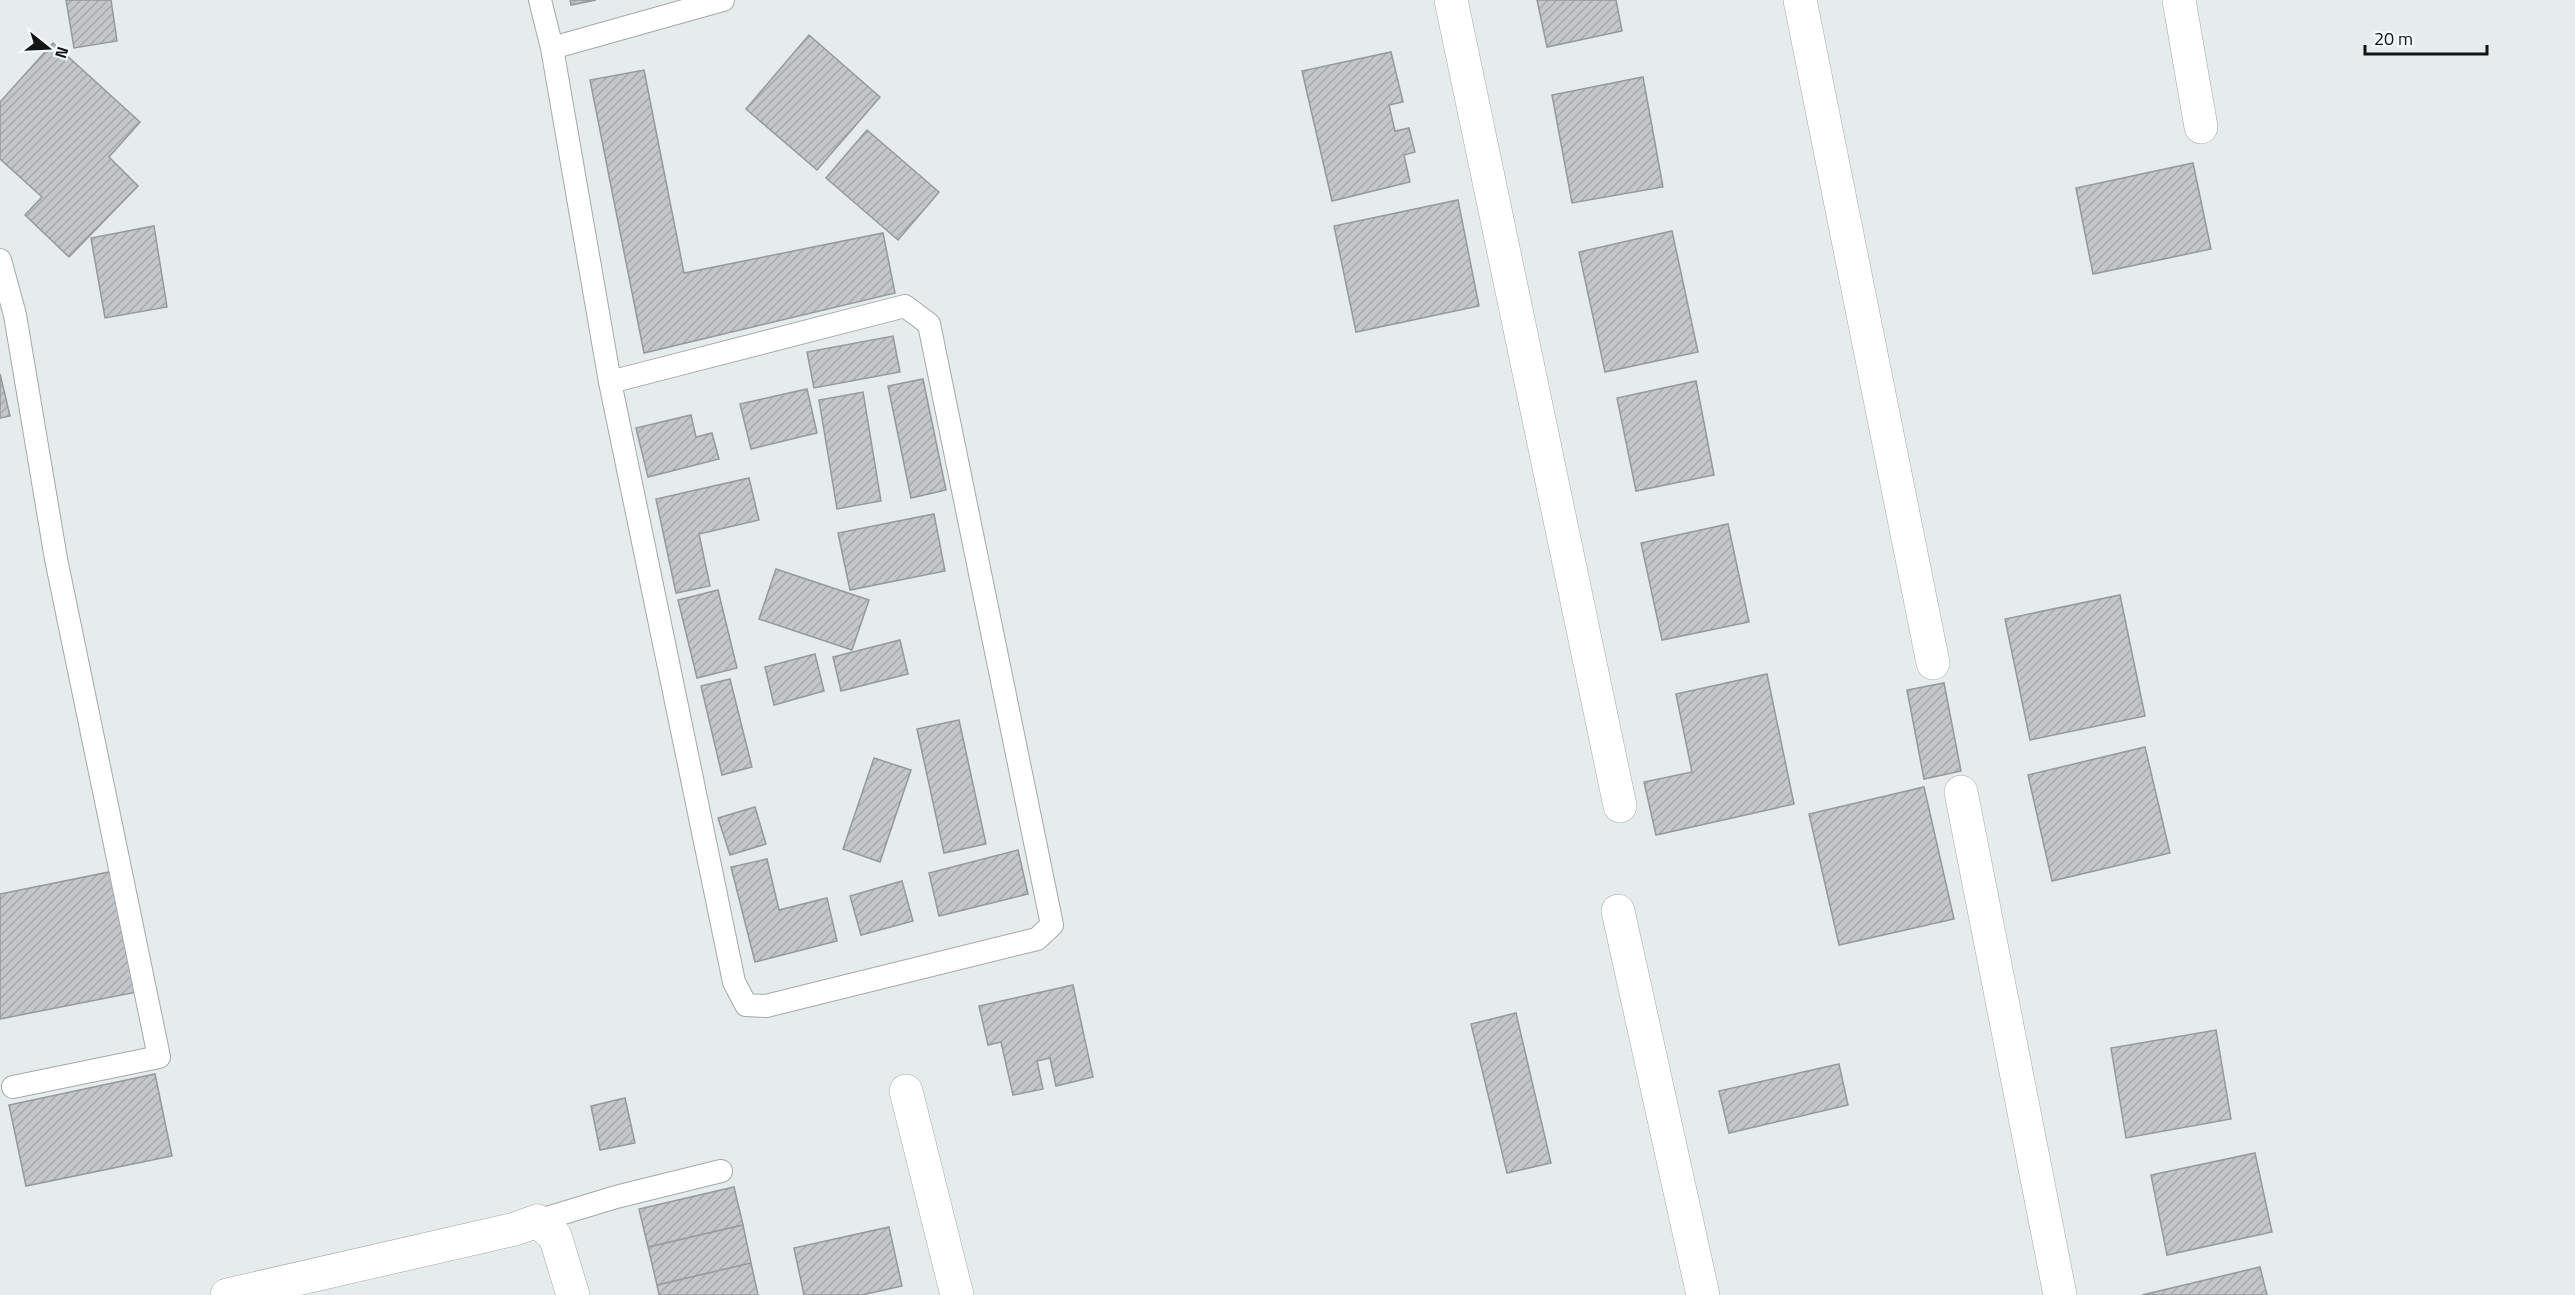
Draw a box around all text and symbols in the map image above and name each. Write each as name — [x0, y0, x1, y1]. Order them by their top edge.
north arrow — [18, 18, 78, 78]
scale bar — [2365, 18, 2486, 56]
text: 20 m — [2374, 25, 2413, 52]
text: N — [49, 44, 75, 62]

